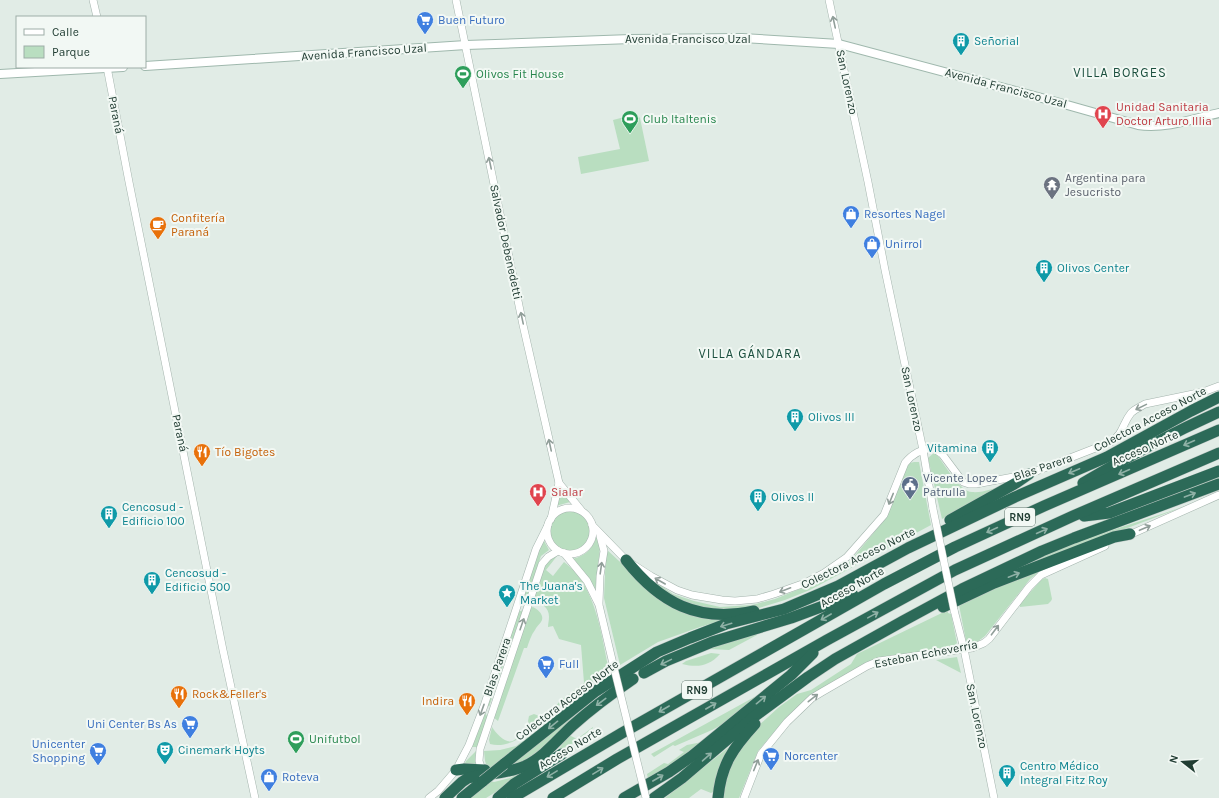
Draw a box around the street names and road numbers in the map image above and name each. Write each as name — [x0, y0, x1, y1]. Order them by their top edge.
street label: Avenida Francisco Uzal — [625, 32, 751, 46]
street label: Avenida Francisco Uzal — [301, 41, 427, 63]
street label: San Lorenzo — [833, 48, 861, 116]
street label: Avenida Francisco Uzal — [943, 65, 1069, 111]
street label: Paraná — [105, 95, 127, 135]
street label: Salvador Debenedetti — [487, 183, 525, 301]
street label: San Lorenzo — [898, 365, 926, 433]
street label: Colectora Acceso Norte — [1091, 383, 1209, 455]
street label: Paraná — [169, 413, 191, 453]
street label: Acceso Norte — [1110, 427, 1180, 469]
street label: Blas Parera — [1012, 450, 1074, 484]
road number: RN9 — [1005, 508, 1035, 526]
street label: Colectora Acceso Norte — [798, 524, 918, 592]
street label: Acceso Norte — [817, 564, 887, 610]
street label: Blas Parera — [480, 636, 514, 698]
street label: Esteban Echeverría — [873, 637, 979, 671]
street label: Colectora Acceso Norte — [513, 657, 621, 743]
road number: RN9 — [682, 681, 712, 699]
street label: San Lorenzo — [963, 682, 991, 750]
street label: Acceso Norte — [536, 724, 604, 772]

